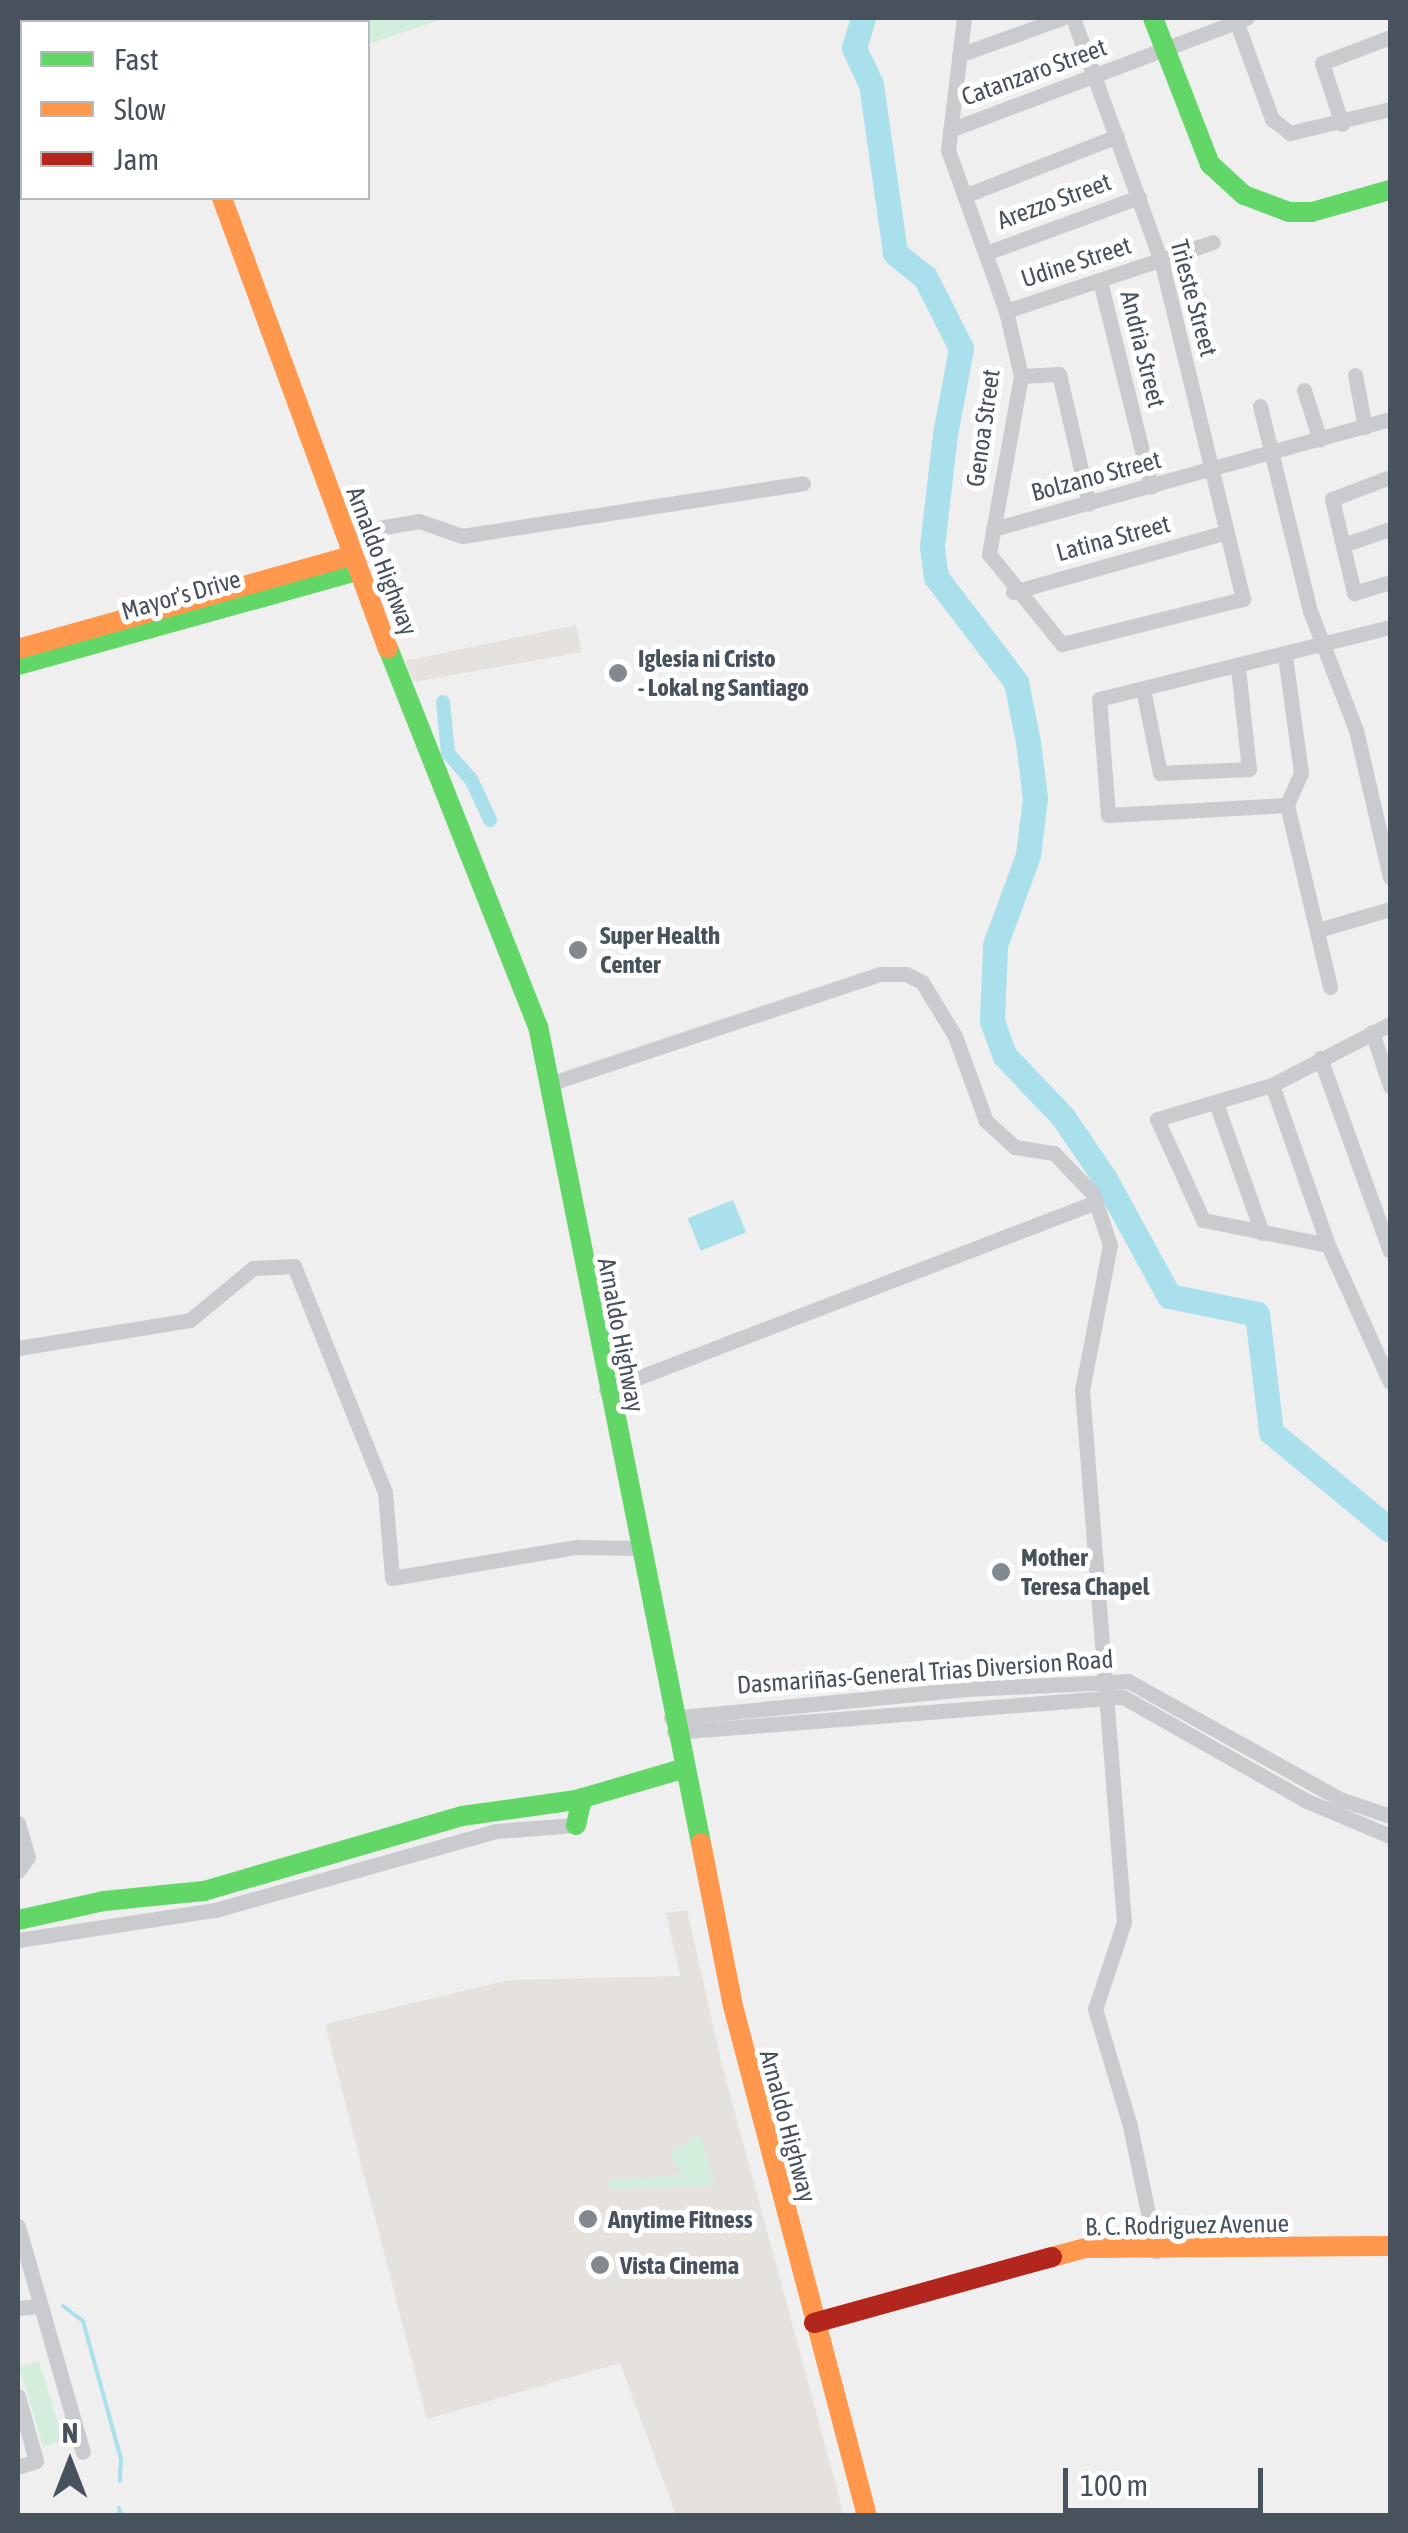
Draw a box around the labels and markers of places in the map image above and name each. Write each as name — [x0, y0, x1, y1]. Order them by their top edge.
place label: Iglesia ni Cristo - Lokal ng Santiago — [638, 644, 809, 703]
marker: Iglesia ni Cristo - Lokal ng Santiago — [607, 662, 629, 684]
place label: Super Health Center — [600, 921, 720, 980]
marker: Super Health Center — [565, 937, 591, 963]
place label: Mother Teresa Chapel — [1021, 1543, 1149, 1602]
marker: Mother Teresa Chapel — [990, 1561, 1012, 1583]
place label: Anytime Fitness — [608, 2204, 753, 2234]
marker: Anytime Fitness — [577, 2208, 599, 2230]
place label: Vista Cinema — [620, 2250, 739, 2280]
marker: Vista Cinema — [589, 2254, 611, 2276]

